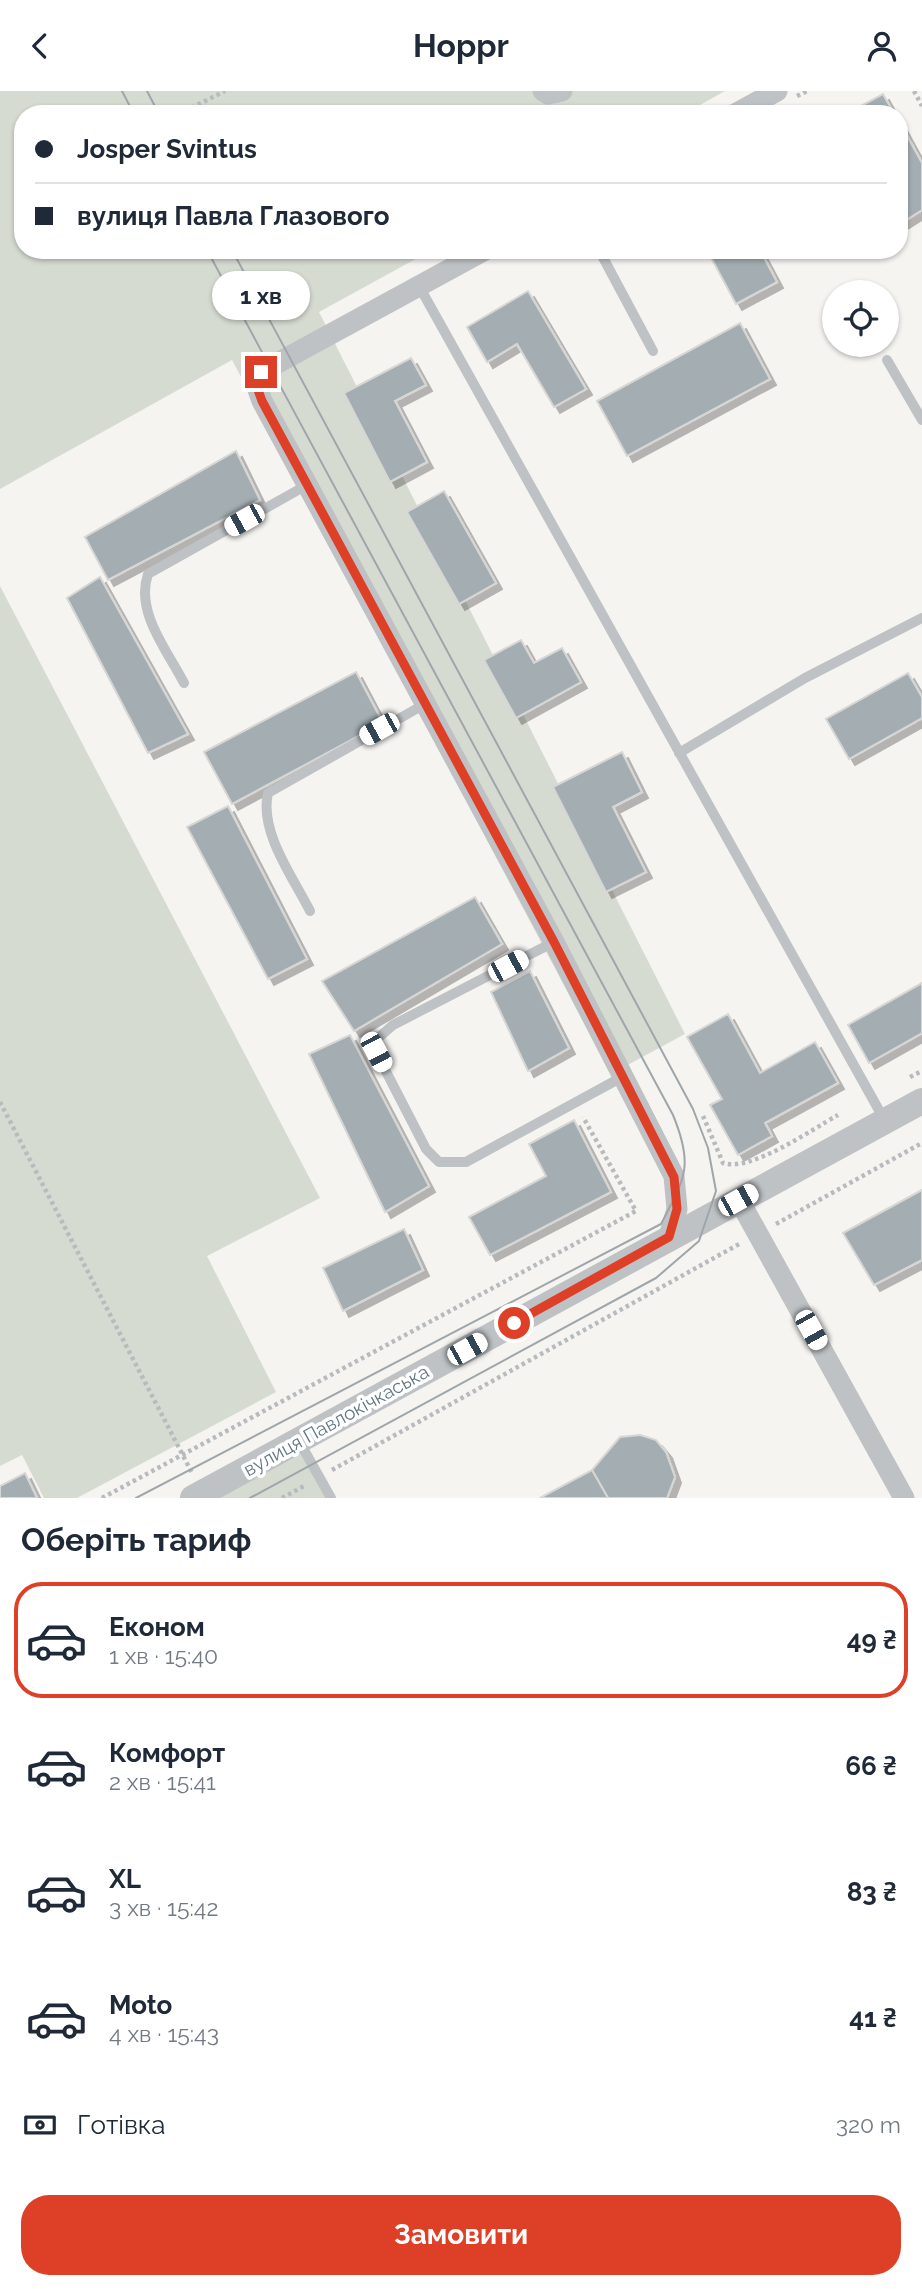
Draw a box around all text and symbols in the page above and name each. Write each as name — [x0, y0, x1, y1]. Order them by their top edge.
icon: back — [21, 27, 59, 65]
text: Hoppr — [413, 27, 509, 64]
icon: person — [863, 27, 901, 65]
text: Josper Svintus — [77, 134, 257, 164]
text: вулиця Павла Глазового — [77, 201, 390, 231]
callout: 1 хв — [212, 271, 310, 320]
map controls — [822, 280, 899, 357]
button: locate — [822, 280, 899, 357]
text: 1 хв — [240, 282, 282, 309]
route end — [245, 356, 277, 388]
car — [221, 501, 268, 539]
car — [356, 710, 403, 748]
car — [485, 947, 532, 985]
car — [357, 1029, 396, 1075]
car — [715, 1181, 762, 1219]
route start — [498, 1307, 530, 1339]
car — [792, 1307, 831, 1353]
car — [444, 1330, 491, 1368]
street label: вулиця Павлокічкаська — [240, 1360, 432, 1480]
text: Оберіть тариф — [21, 1521, 251, 1558]
icon: car — [25, 1609, 88, 1672]
text: Економ — [109, 1612, 205, 1642]
text: 49 ₴ — [847, 1625, 897, 1655]
text: 1 хв · 15:40 — [109, 1642, 218, 1669]
icon: car — [25, 1735, 88, 1798]
text: Комфорт — [109, 1738, 225, 1768]
text: 66 ₴ — [845, 1751, 897, 1781]
text: 2 хв · 15:41 — [109, 1768, 216, 1795]
icon: car — [25, 1861, 88, 1924]
text: XL — [109, 1864, 141, 1894]
text: 83 ₴ — [847, 1877, 897, 1907]
text: 3 хв · 15:42 — [109, 1894, 218, 1921]
icon: car — [25, 1987, 88, 2050]
text: Moto — [109, 1990, 172, 2020]
text: 41 ₴ — [849, 2003, 897, 2033]
text: 4 хв · 15:43 — [109, 2020, 219, 2047]
icon: cash — [21, 2106, 59, 2144]
text: Готівка — [77, 2110, 166, 2140]
text: 320 m — [836, 2111, 901, 2138]
button: Замовити — [21, 2195, 901, 2275]

